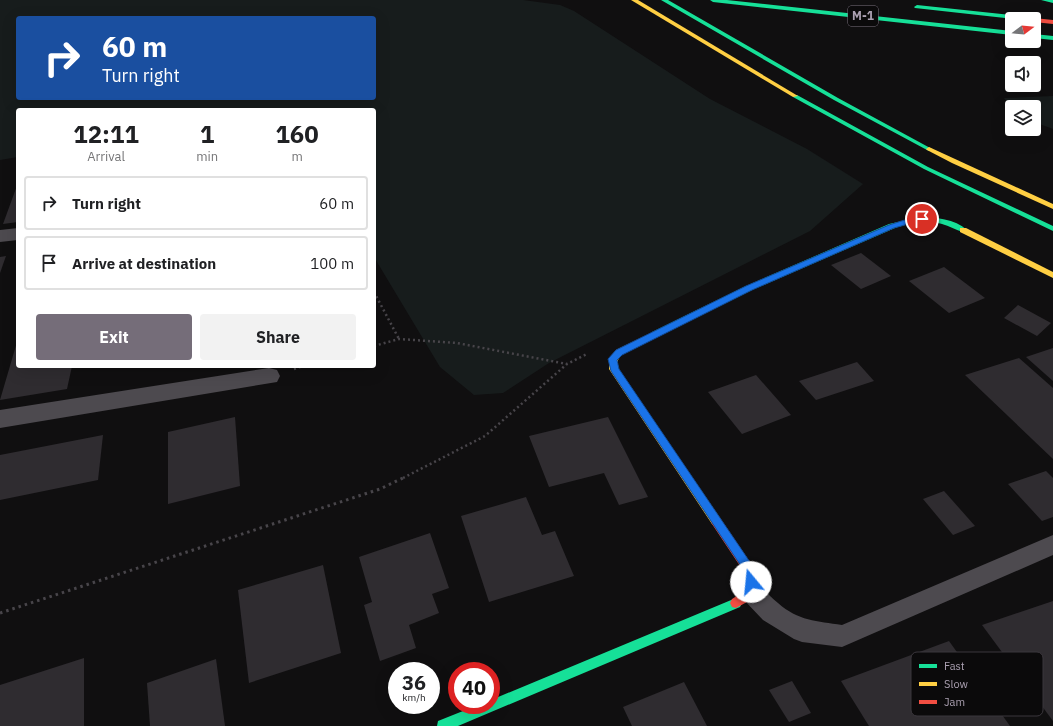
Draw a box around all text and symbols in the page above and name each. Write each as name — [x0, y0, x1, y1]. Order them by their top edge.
road number: М-1 — [848, 6, 878, 26]
north arrow — [1005, 12, 1041, 48]
map controls — [1005, 12, 1041, 136]
text: 60 m — [102, 28, 167, 65]
icon: right — [36, 32, 88, 84]
button: sound — [1005, 56, 1041, 92]
text: Turn right — [102, 64, 180, 87]
button: layers — [1005, 100, 1041, 136]
text: 12:11 — [73, 118, 139, 150]
text: 1 — [200, 118, 214, 150]
text: 160 — [275, 118, 319, 150]
text: Arrival — [87, 148, 125, 165]
text: min — [196, 148, 218, 165]
text: m — [291, 148, 303, 165]
icon: right — [38, 192, 60, 214]
text: Turn right — [72, 194, 141, 213]
text: 60 m — [319, 194, 354, 213]
pin — [905, 202, 939, 236]
icon: arrive — [911, 208, 933, 230]
icon: arrive — [38, 252, 60, 274]
text: Arrive at destination — [72, 254, 216, 273]
text: 100 m — [310, 254, 354, 273]
button: Exit — [36, 314, 192, 360]
button: Share — [200, 314, 356, 360]
position arrow — [730, 561, 772, 603]
legend — [911, 652, 1043, 716]
text: Fast — [944, 659, 965, 673]
speed limit sign: 40 — [448, 662, 500, 714]
text: 36 — [402, 669, 426, 696]
text: Slow — [944, 677, 968, 691]
text: km/h — [402, 691, 426, 704]
text: Jam — [944, 695, 965, 709]

